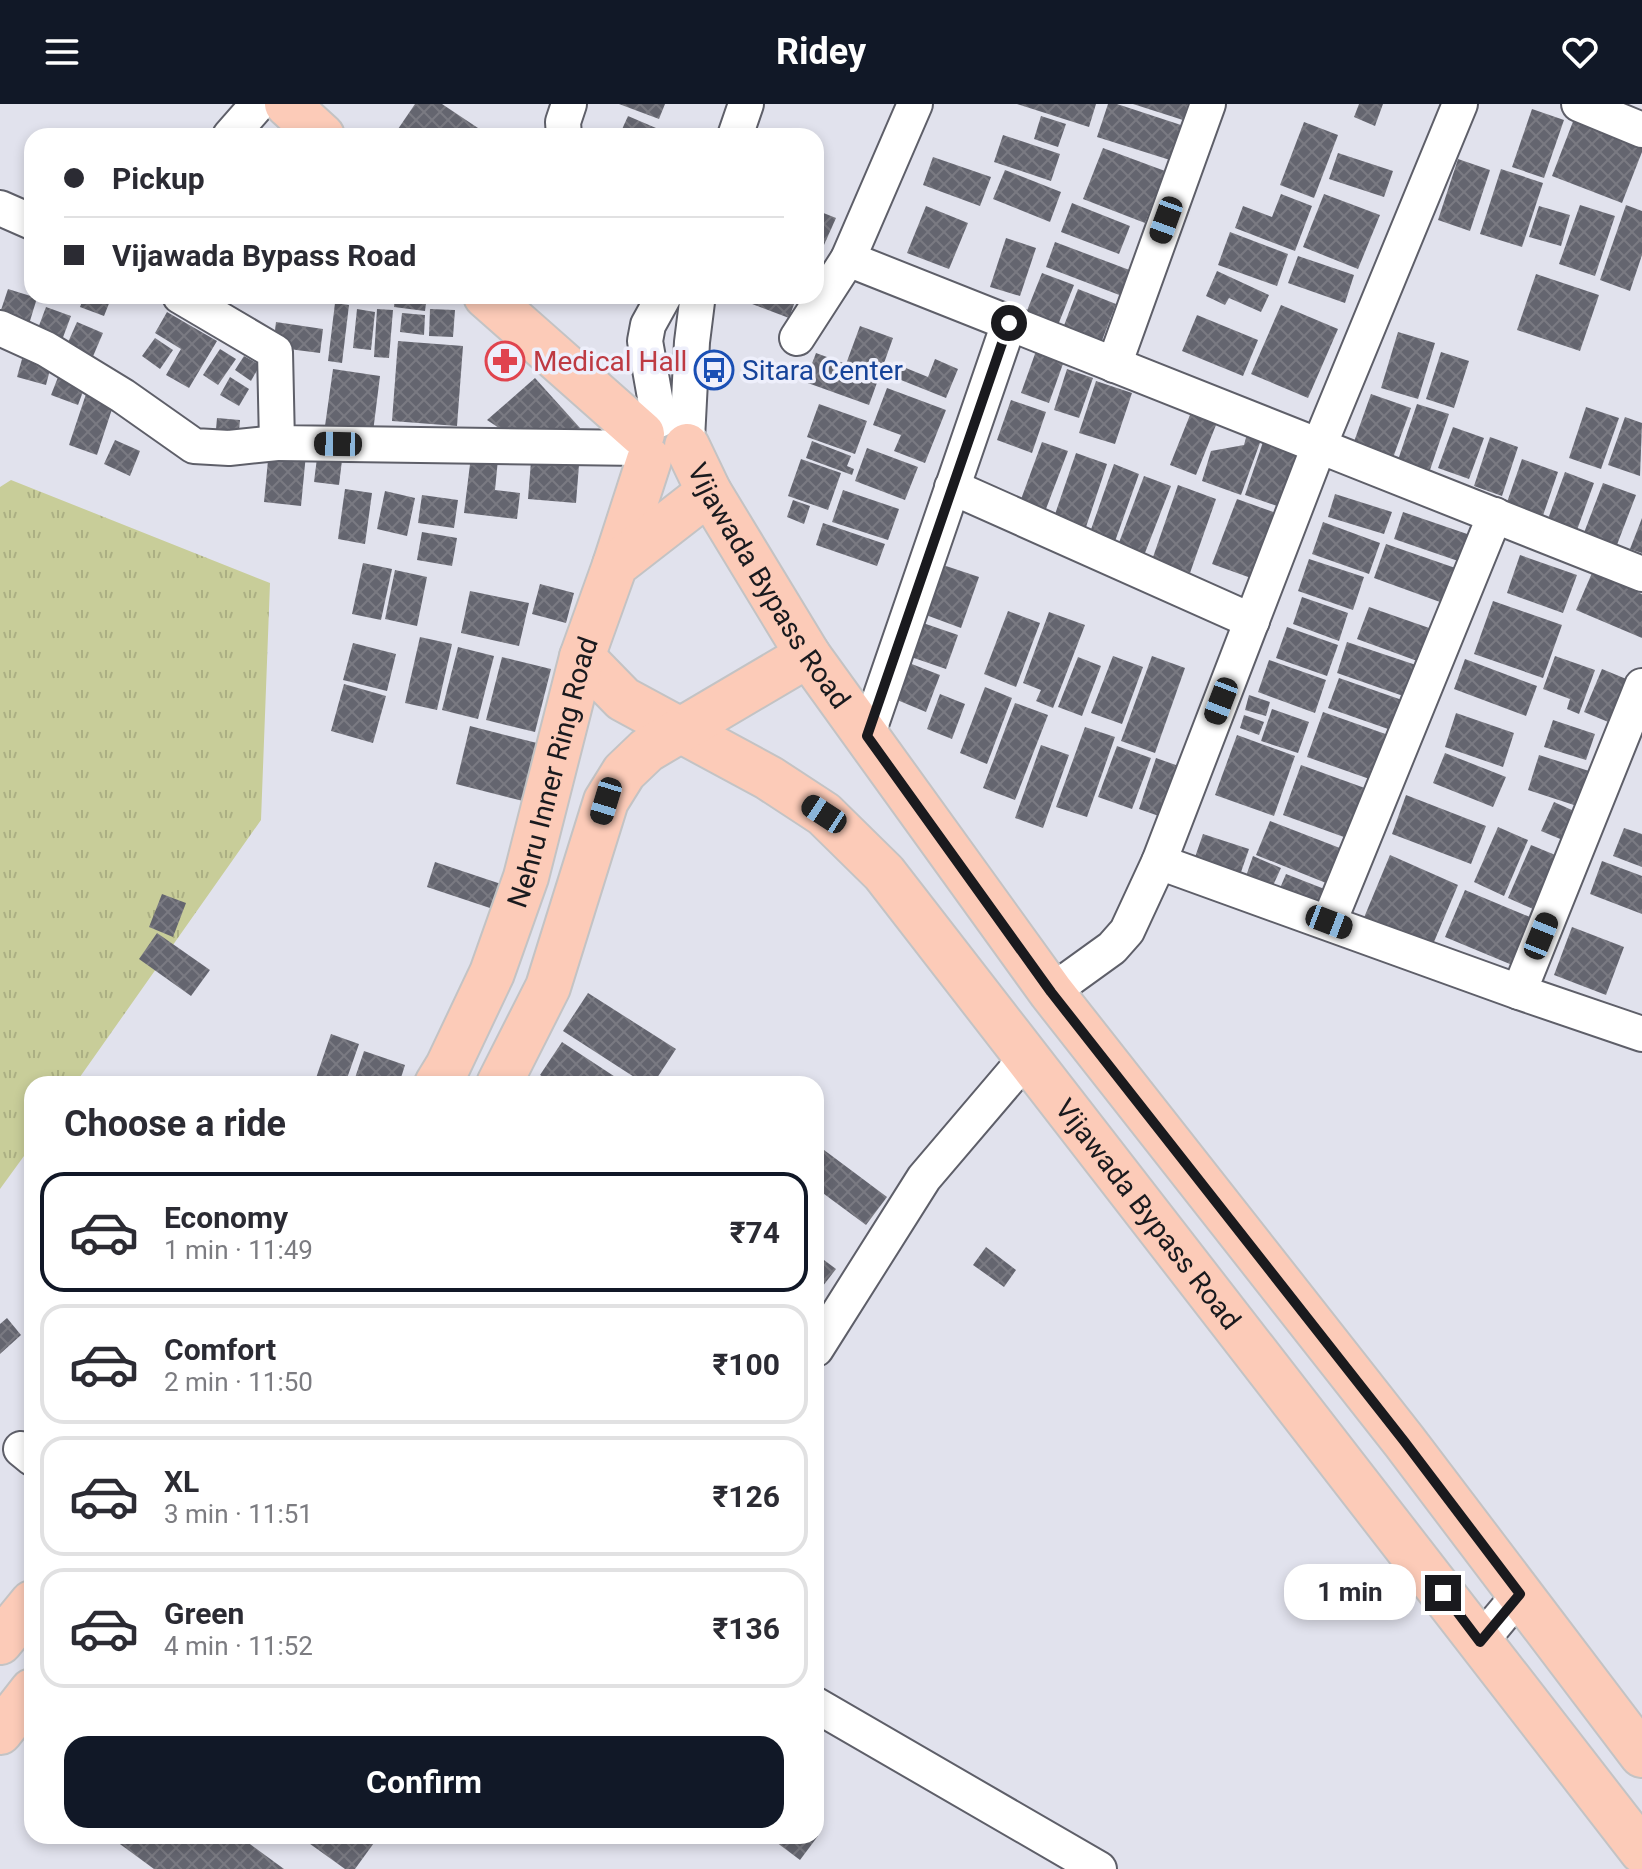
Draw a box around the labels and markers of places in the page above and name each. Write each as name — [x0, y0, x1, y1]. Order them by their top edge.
pharmacy icon: Medical Hall — [484, 340, 526, 382]
place label: Medical Hall — [533, 345, 687, 378]
bus stop icon: Sitara Center — [693, 349, 735, 391]
place label: Sitara Center — [742, 354, 903, 387]

